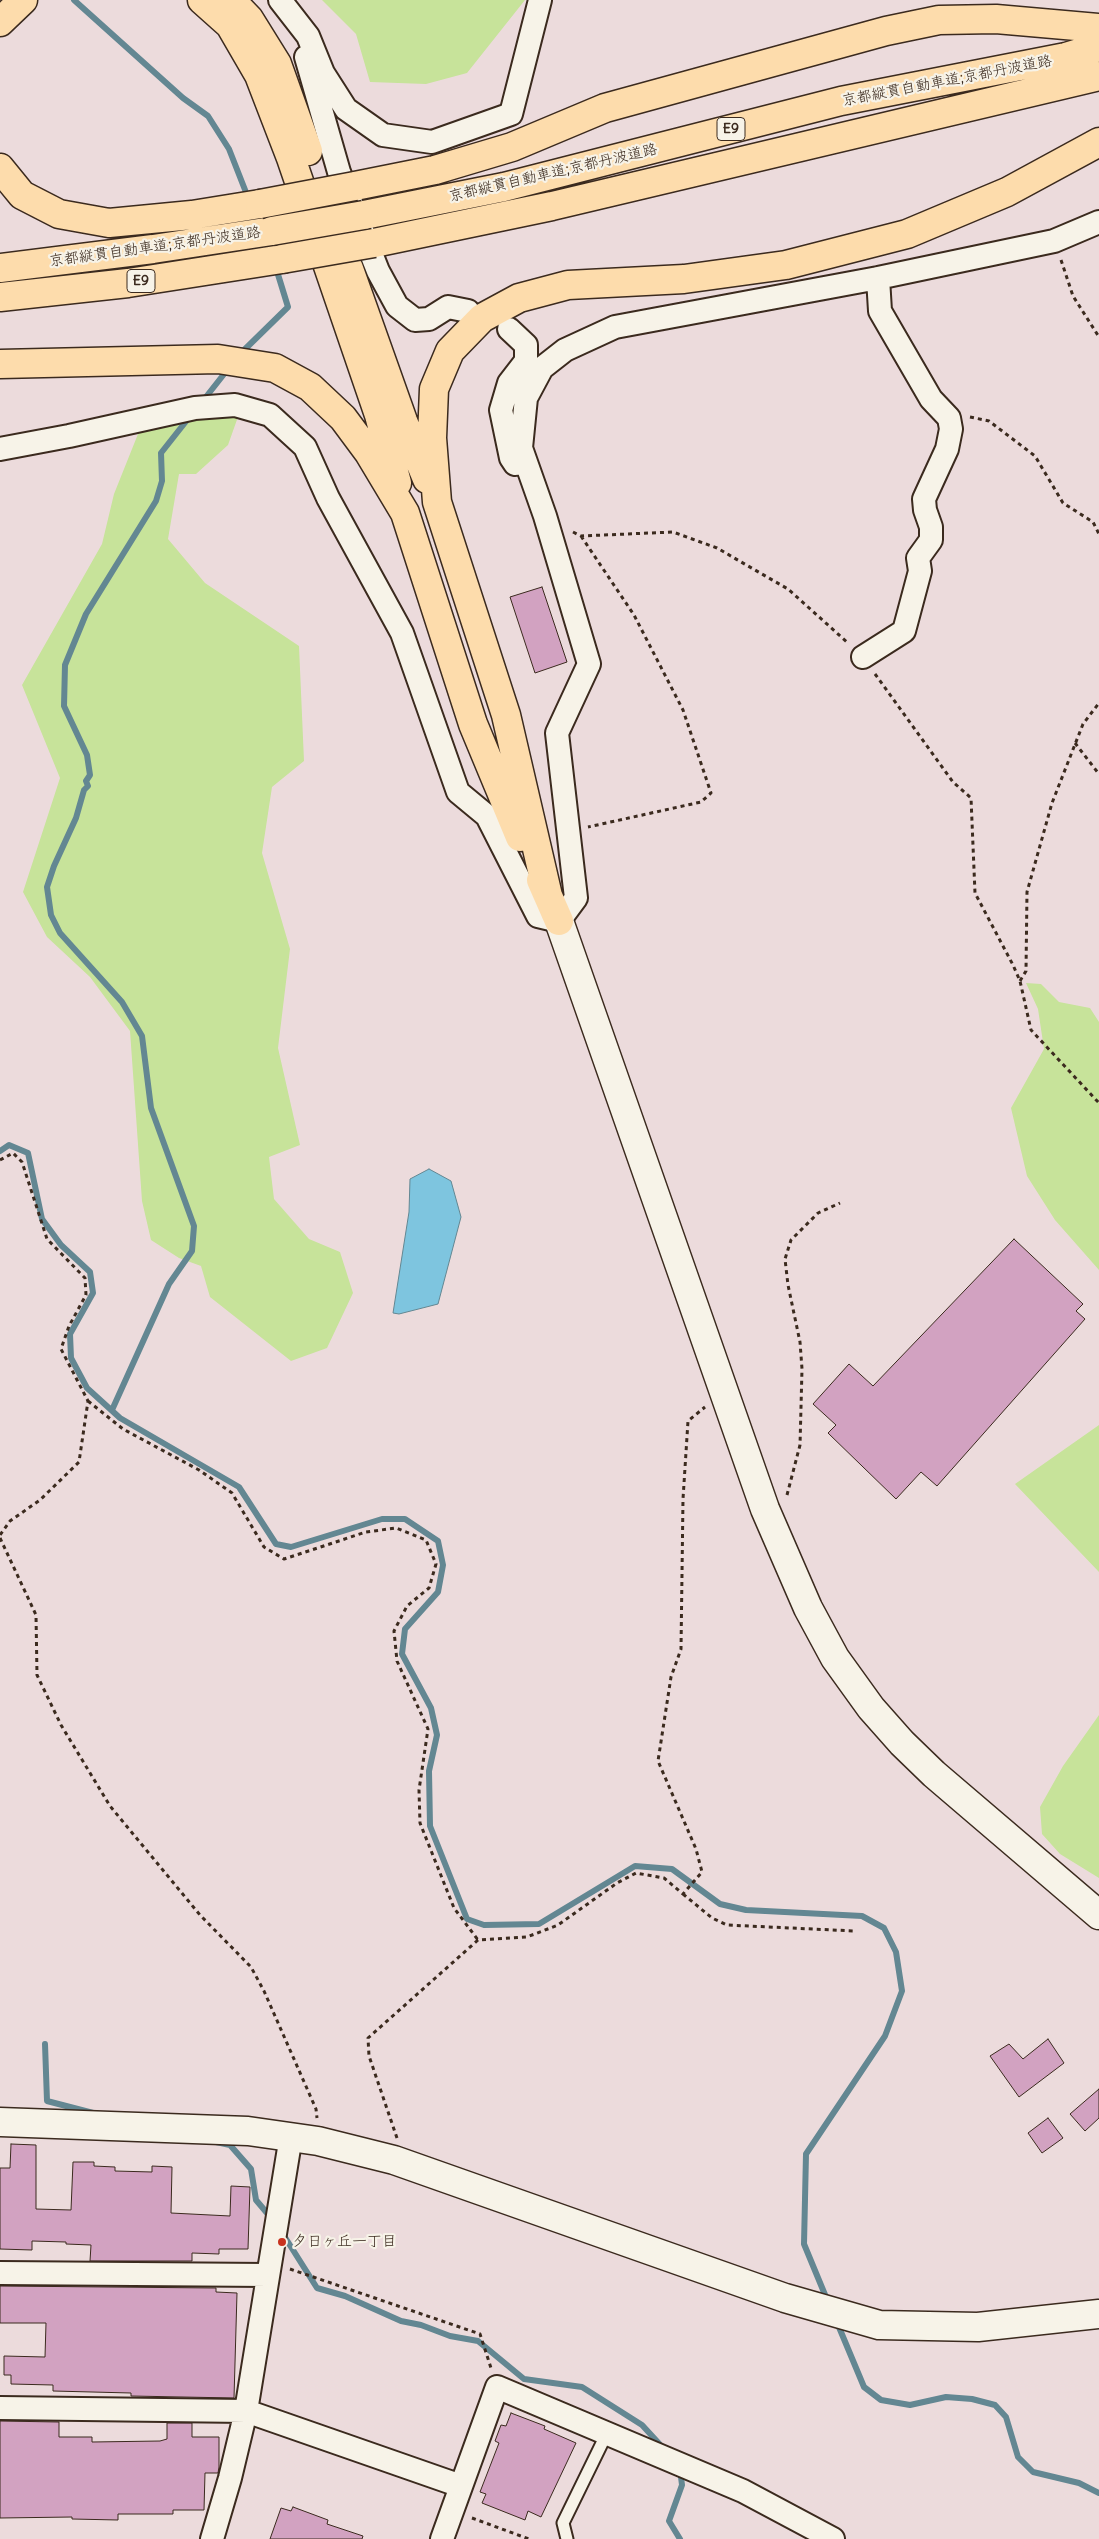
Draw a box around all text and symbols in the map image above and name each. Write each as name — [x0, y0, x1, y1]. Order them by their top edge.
street label: 京都縦貫自動車道;京都丹波道路 — [840, 52, 1054, 110]
road number: E9 — [717, 118, 745, 140]
street label: 京都縦貫自動車道;京都丹波道路 — [447, 140, 659, 206]
street label: 京都縦貫自動車道;京都丹波道路 — [48, 223, 262, 271]
road number: E9 — [127, 270, 155, 292]
place label: 夕日ヶ丘一丁目 — [292, 2233, 397, 2251]
marker: 夕日ヶ丘一丁目 — [276, 2236, 288, 2248]

